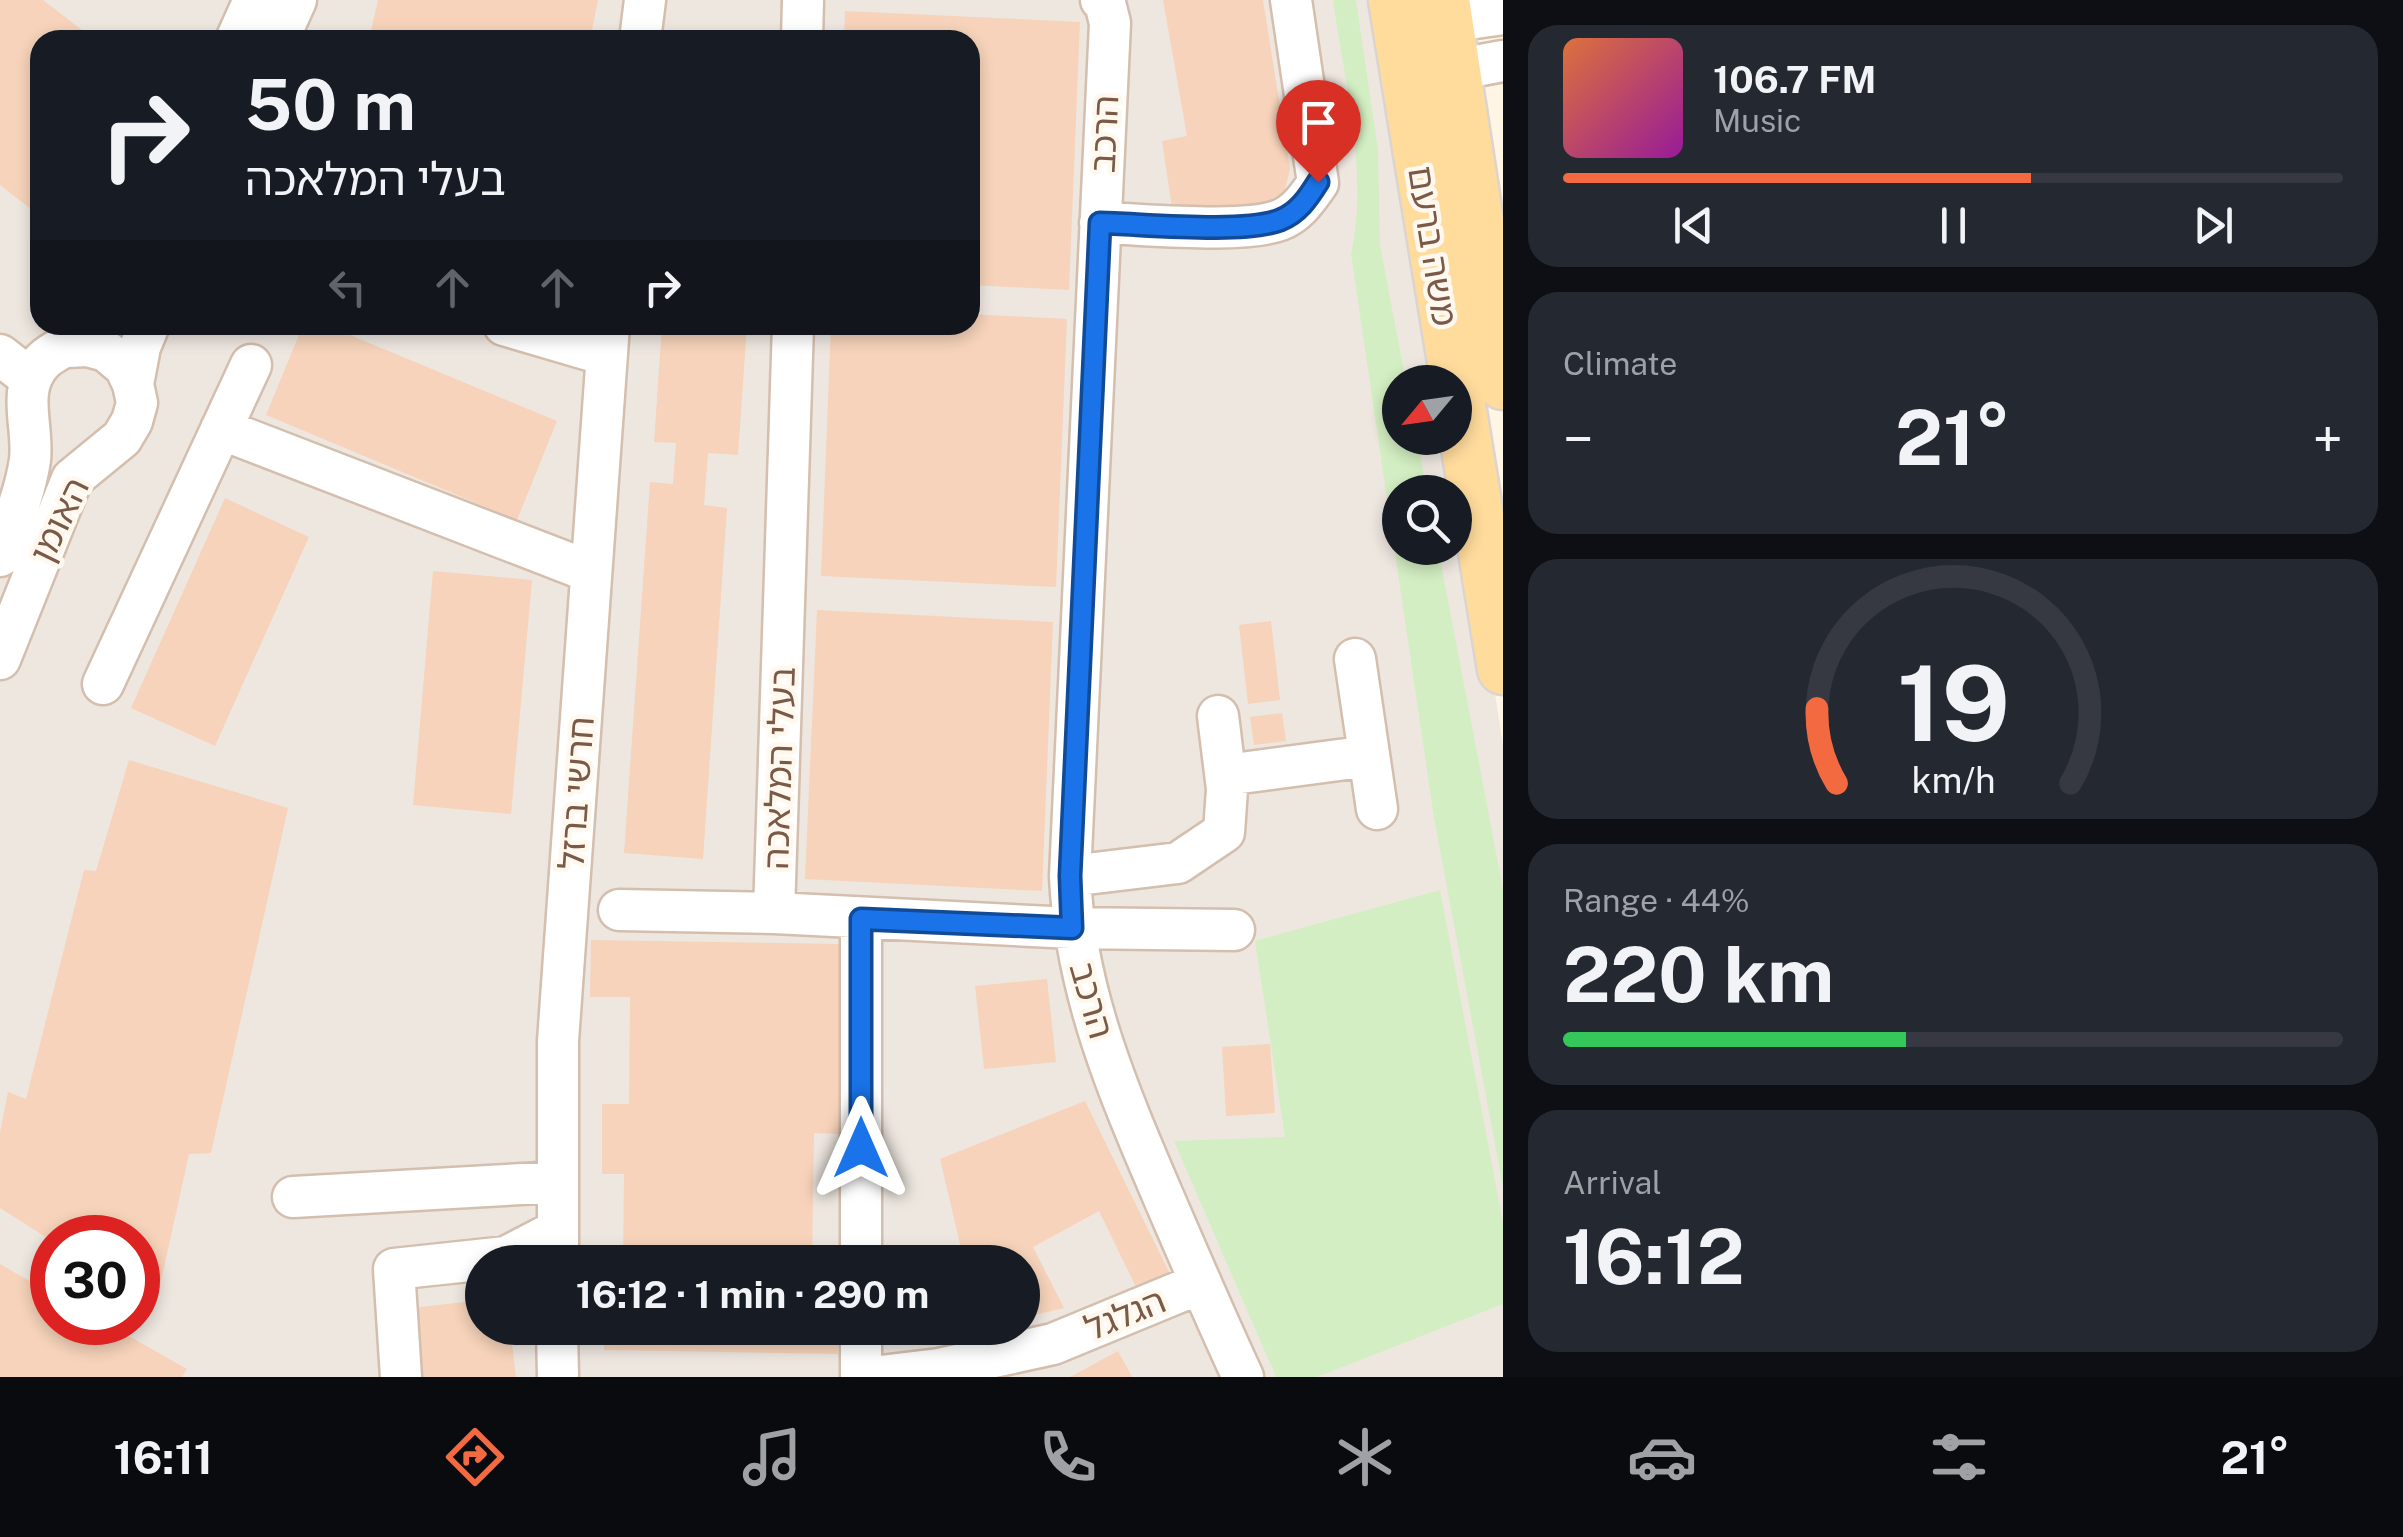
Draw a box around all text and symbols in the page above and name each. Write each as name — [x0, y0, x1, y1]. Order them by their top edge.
text: 106.7 FM — [1713, 57, 1876, 102]
text: 50 m — [245, 63, 416, 146]
icon: right — [80, 70, 210, 200]
pin — [1276, 80, 1361, 183]
street label: הרכב — [1081, 94, 1127, 174]
icon: arrive — [1291, 95, 1346, 150]
text: Music — [1713, 102, 1801, 139]
text: בעלי המלאכה — [245, 152, 506, 205]
street label: משה ברעם — [1400, 163, 1466, 329]
icon: previous — [1666, 198, 1721, 253]
icon: pause — [1926, 198, 1981, 253]
icon: next — [2186, 198, 2241, 253]
icon: left — [320, 260, 375, 315]
icon: ahead — [425, 260, 480, 315]
icon: ahead — [530, 260, 585, 315]
icon: right — [635, 260, 690, 315]
text: Climate — [1563, 345, 1677, 382]
north arrow — [1382, 365, 1472, 455]
map controls — [1382, 365, 1472, 565]
text: 21° — [1895, 394, 2011, 482]
text: − — [1563, 407, 1594, 471]
text: + — [2313, 407, 2343, 471]
street label: האומן — [21, 471, 97, 569]
button: search — [1382, 475, 1472, 565]
text: 19 — [1896, 642, 2010, 764]
street label: בעלי המלאכה — [755, 666, 803, 870]
street label: חרשי ברזל — [550, 715, 602, 871]
text: km/h — [1911, 759, 1995, 801]
text: Range · 44% — [1563, 882, 1750, 919]
text: 220 km — [1563, 931, 1834, 1019]
street label: הרכב — [1062, 957, 1122, 1043]
position arrow — [809, 1096, 913, 1200]
text: Arrival — [1563, 1164, 1662, 1201]
text: 16:12 — [1563, 1213, 1745, 1301]
speed limit sign: 30 — [30, 1215, 160, 1345]
text: 16:12 · 1 min · 290 m — [576, 1272, 929, 1317]
street label: הגלגל — [1079, 1279, 1171, 1349]
icon: directions — [440, 1422, 510, 1492]
icon: music — [737, 1422, 807, 1492]
icon: phone — [1033, 1422, 1103, 1492]
icon: climate — [1330, 1422, 1400, 1492]
icon: car — [1627, 1422, 1697, 1492]
icon: filters — [1924, 1422, 1994, 1492]
text: 16:11 — [113, 1431, 213, 1484]
text: 21° — [2220, 1431, 2290, 1484]

